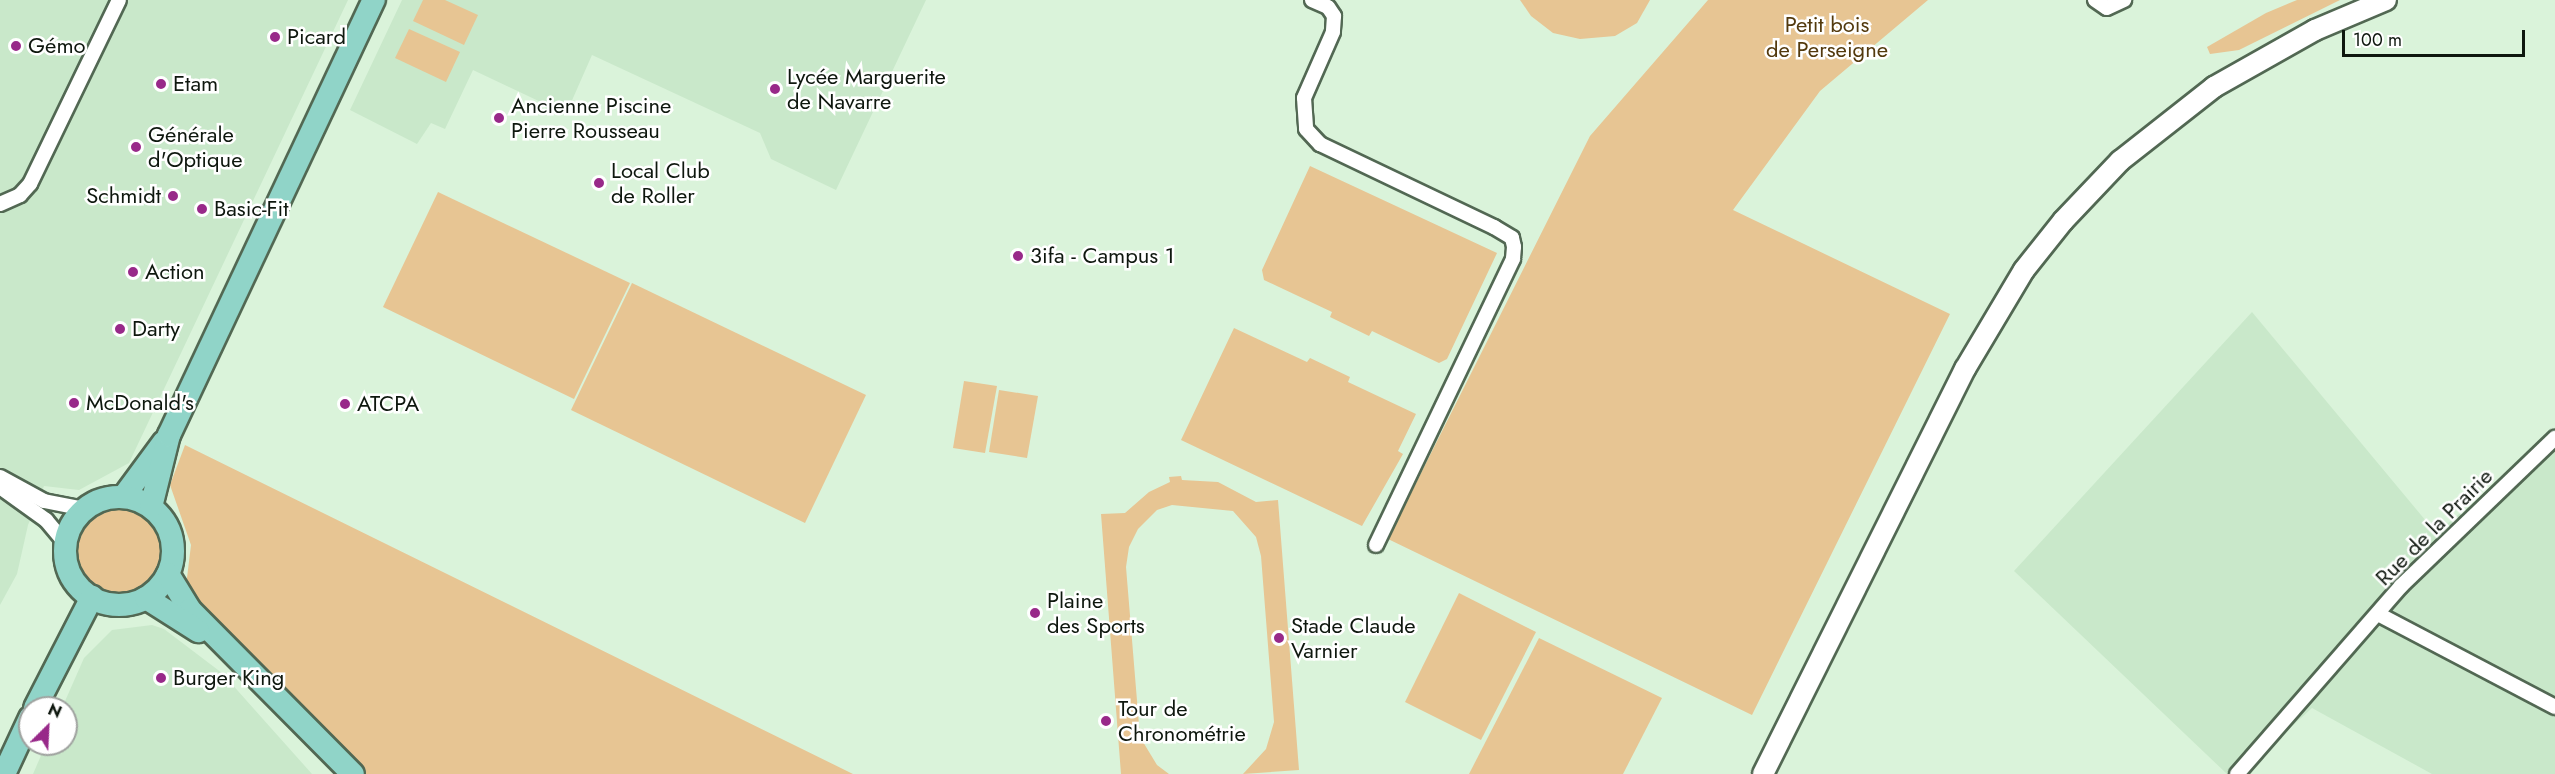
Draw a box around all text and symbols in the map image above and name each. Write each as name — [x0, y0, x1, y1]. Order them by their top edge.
park label: Petit bois de Perseigne — [1766, 11, 1888, 62]
scale bar — [2345, 18, 2528, 56]
place label: Picard — [287, 24, 346, 50]
text: 100 m — [2353, 27, 2402, 53]
marker: Picard — [268, 30, 282, 44]
place label: Gémo — [28, 33, 86, 59]
marker: Gémo — [9, 39, 23, 53]
place label: Lycée Marguerite de Navarre — [787, 63, 946, 114]
place label: Etam — [173, 71, 218, 97]
marker: Etam — [154, 77, 168, 91]
marker: Lycée Marguerite de Navarre — [768, 82, 782, 96]
place label: Ancienne Piscine Pierre Rousseau — [511, 92, 671, 144]
marker: Ancienne Piscine Pierre Rousseau — [492, 111, 506, 125]
place label: Générale d'Optique — [148, 121, 242, 172]
marker: Générale d'Optique — [129, 140, 143, 154]
place label: Local Club de Roller — [611, 157, 710, 208]
marker: Local Club de Roller — [592, 176, 606, 190]
place label: Schmidt — [86, 183, 161, 209]
marker: Schmidt — [166, 189, 180, 203]
place label: Basic-Fit — [214, 196, 289, 222]
marker: Basic-Fit — [195, 202, 209, 216]
place label: 3ifa - Campus 1 — [1030, 243, 1175, 269]
marker: 3ifa - Campus 1 — [1011, 249, 1025, 263]
place label: Action — [145, 259, 205, 285]
marker: Action — [126, 265, 140, 279]
place label: Darty — [132, 316, 180, 342]
marker: Darty — [113, 322, 127, 336]
place label: McDonald's — [86, 390, 194, 416]
place label: ATCPA — [357, 391, 419, 417]
marker: McDonald's — [67, 396, 81, 410]
marker: ATCPA — [338, 397, 352, 411]
street label: Rue de la Prairie — [2370, 463, 2498, 591]
place label: Plaine des Sports — [1047, 587, 1145, 638]
marker: Plaine des Sports — [1028, 606, 1042, 620]
place label: Stade Claude Varnier — [1291, 612, 1416, 664]
marker: Stade Claude Varnier — [1272, 631, 1286, 645]
place label: Burger King — [173, 665, 284, 691]
marker: Burger King — [154, 671, 168, 685]
place label: Tour de Chronométrie — [1118, 695, 1246, 746]
north arrow — [18, 696, 78, 756]
text: N — [44, 698, 65, 724]
marker: Tour de Chronométrie — [1099, 714, 1113, 728]

